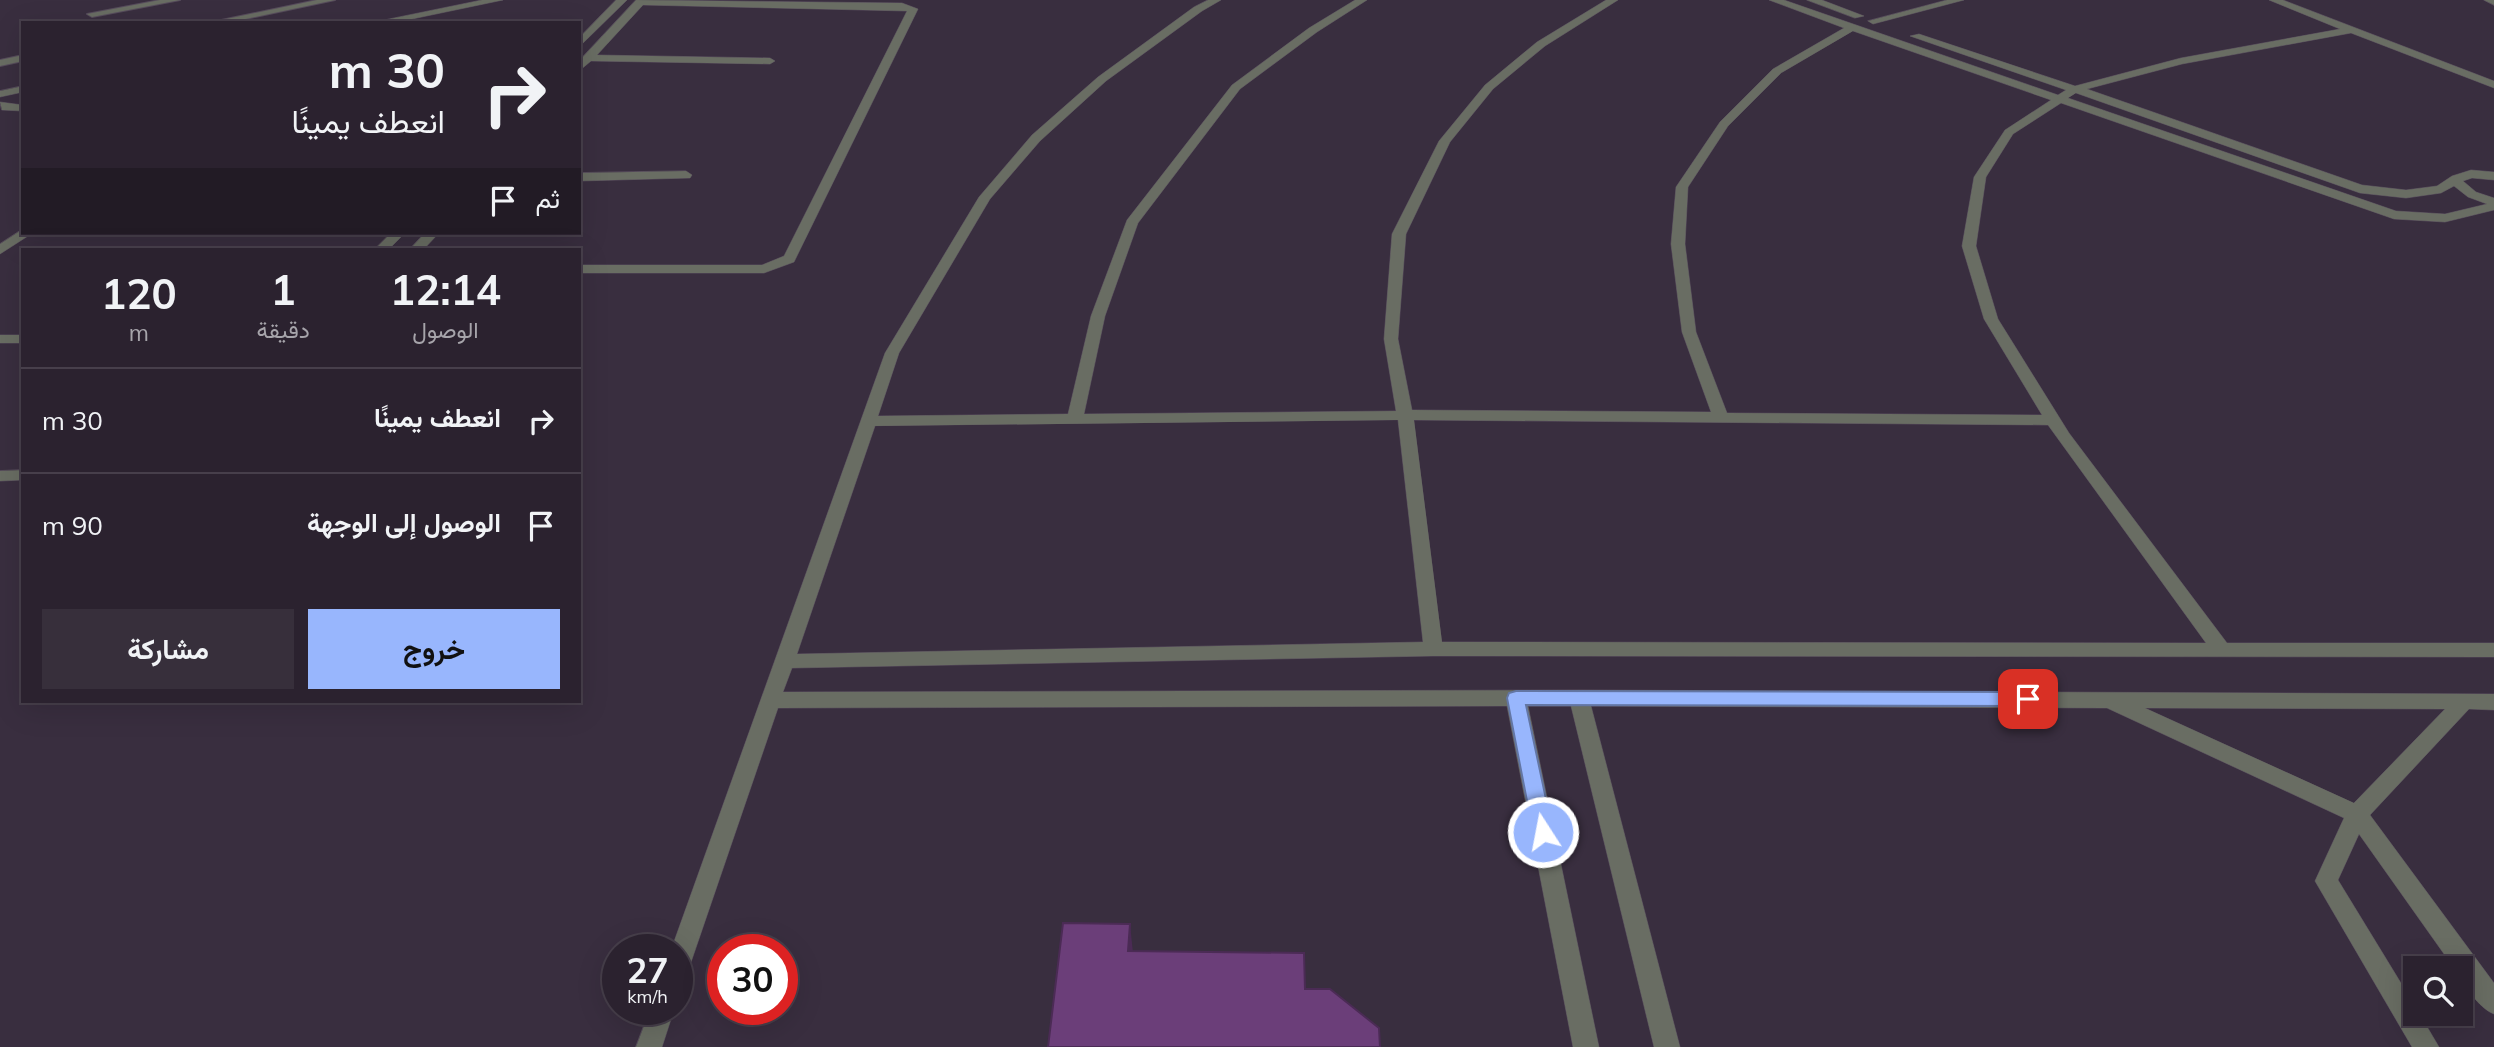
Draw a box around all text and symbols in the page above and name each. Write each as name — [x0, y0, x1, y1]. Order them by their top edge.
text: 30 m — [329, 39, 445, 100]
icon: right — [469, 49, 560, 140]
text: انعطف يمينًا — [291, 101, 445, 141]
icon: arrive — [484, 182, 522, 220]
text: ثم — [536, 182, 560, 215]
text: 1 — [271, 263, 296, 316]
text: 12:14 — [390, 263, 501, 316]
text: 120 — [101, 267, 177, 320]
text: دقيقة — [257, 315, 310, 344]
text: الوصول — [412, 315, 479, 344]
text: m — [129, 318, 149, 347]
text: انعطف يمينًا — [374, 401, 501, 434]
icon: right — [522, 402, 560, 440]
text: 30 m — [42, 404, 103, 437]
text: الوصول إلى الوجهة — [307, 506, 501, 539]
icon: arrive — [522, 507, 560, 545]
text: 90 m — [42, 509, 103, 542]
button: مشاركة — [42, 609, 294, 689]
button: خروج — [308, 609, 560, 689]
pin — [1998, 669, 2058, 729]
icon: arrive — [2009, 680, 2047, 718]
position arrow — [1506, 795, 1580, 869]
speed limit sign: 30 — [707, 934, 798, 1025]
text: 27 — [626, 948, 669, 992]
map controls — [2403, 956, 2473, 1026]
button: search — [2403, 956, 2473, 1026]
text: km/h — [627, 985, 668, 1008]

